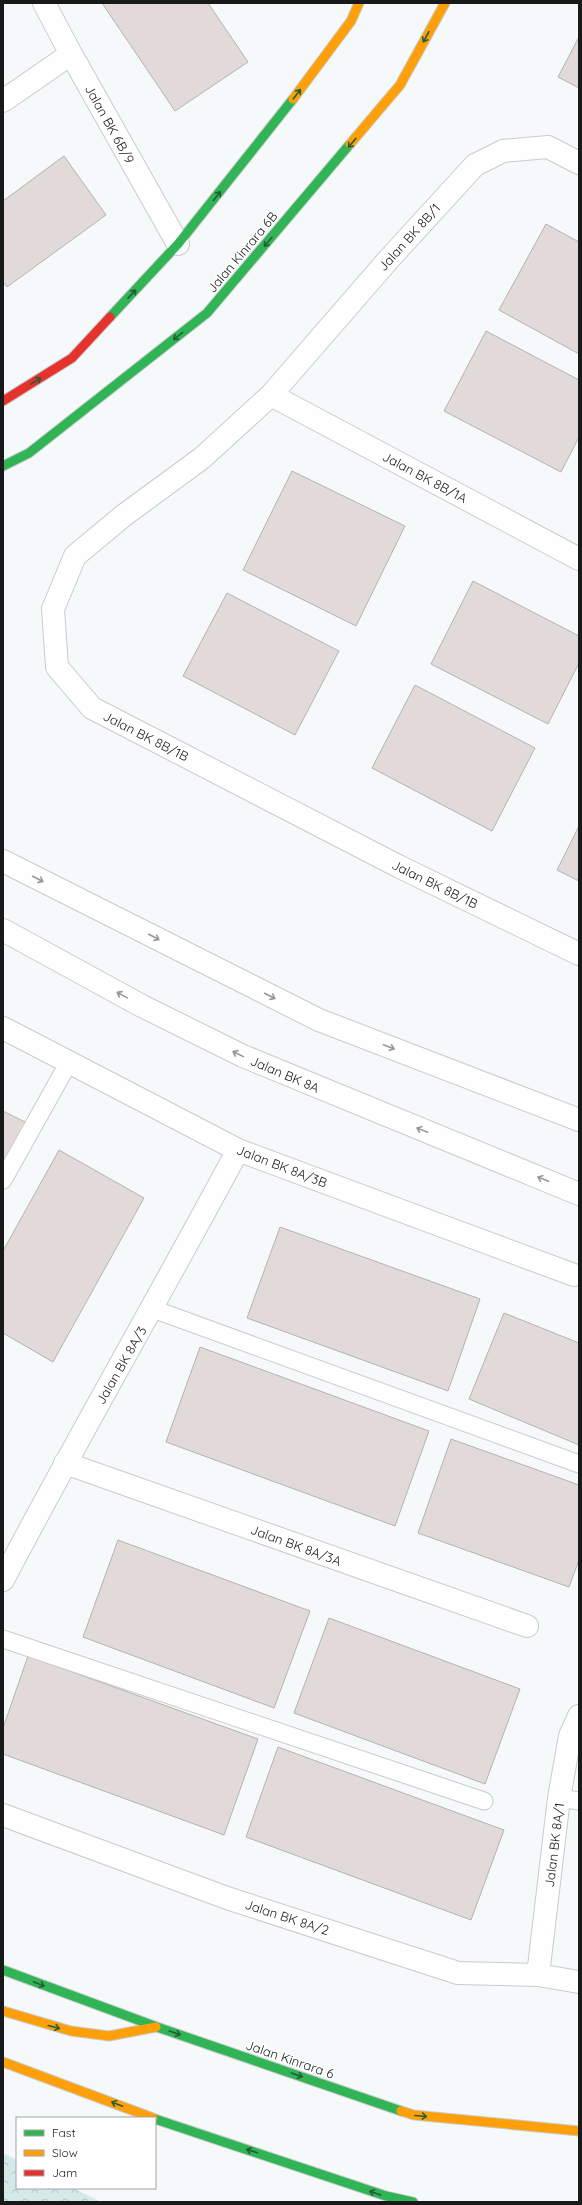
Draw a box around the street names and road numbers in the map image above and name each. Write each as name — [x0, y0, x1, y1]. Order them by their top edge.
street label: Jalan BK 6B/9 — [82, 82, 138, 166]
street label: Jalan BK 8B/1 — [375, 200, 443, 274]
street label: Jalan Kinrara 6B — [203, 208, 281, 296]
street label: Jalan BK 8B/1A — [380, 448, 471, 506]
street label: Jalan BK 8B/1B — [101, 708, 191, 764]
street label: Jalan BK 8B/1B — [389, 856, 481, 912]
street label: Jalan BK 8A — [248, 1052, 322, 1096]
street label: Jalan BK 8A/3B — [235, 1141, 329, 1191]
street label: Jalan BK 8A/3 — [92, 1323, 150, 1407]
street label: Jalan BK 8A/3A — [248, 1521, 344, 1569]
street label: Jalan BK 8A/1 — [541, 1802, 567, 1888]
street label: Jalan BK 8A/2 — [243, 1896, 331, 1938]
street label: Jalan Kinrara 6 — [244, 2036, 336, 2082]

